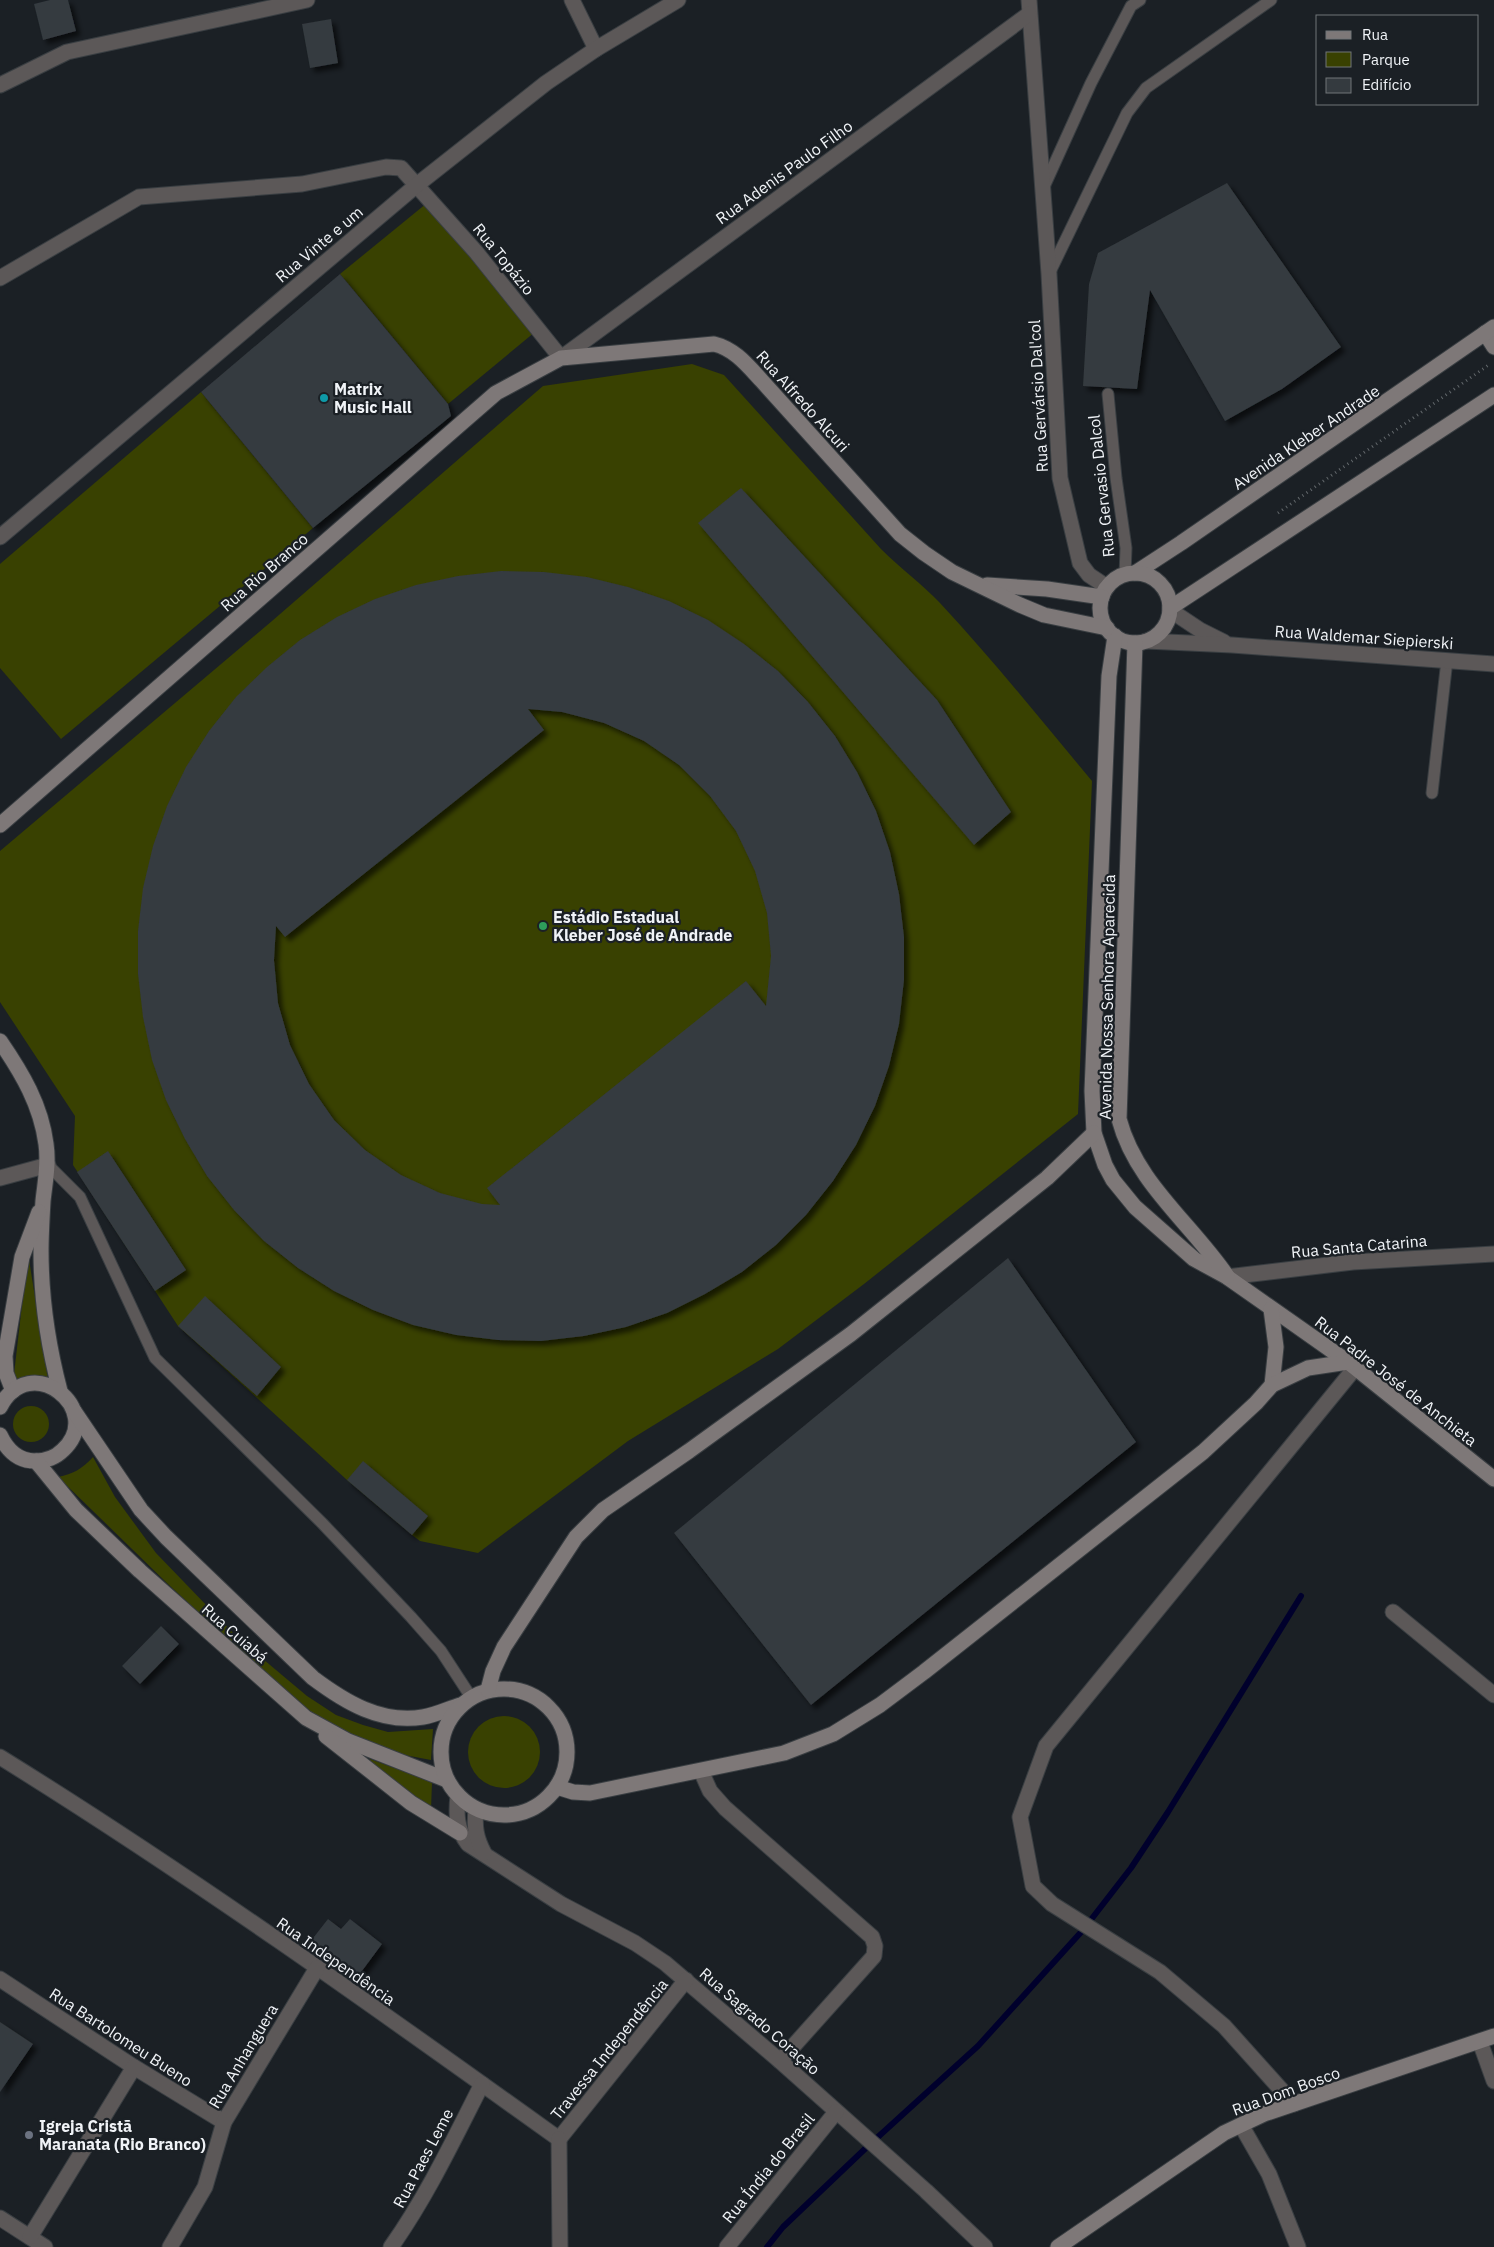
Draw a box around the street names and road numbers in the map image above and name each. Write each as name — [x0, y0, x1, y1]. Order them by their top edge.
street label: Rua Adenis Paulo Filho — [712, 116, 856, 228]
street label: Rua Vinte e um — [271, 202, 367, 286]
street label: Rua Topázio — [469, 219, 539, 299]
street label: Rua Gervársio Dal'col — [1024, 319, 1052, 473]
street label: Rua Alfredo Alcuri — [752, 346, 854, 456]
street label: Avenida Kleber Andrade — [1229, 380, 1384, 494]
street label: Rua Gervasio Dalcol — [1084, 414, 1118, 558]
street label: Rua Rio Branco — [216, 529, 312, 615]
street label: Rua Waldemar Siepierski — [1274, 621, 1454, 653]
street label: Avenida Nossa Senhora Aparecida — [1095, 874, 1119, 1120]
street label: Rua Santa Catarina — [1290, 1230, 1428, 1262]
street label: Rua Padre José de Anchieta — [1311, 1312, 1481, 1451]
street label: Rua Cuiabá — [198, 1599, 272, 1667]
street label: Rua Independência — [273, 1913, 399, 2010]
street label: Rua Sagrado Coração — [696, 1963, 824, 2079]
street label: Travessa Independência — [546, 1974, 672, 2123]
street label: Rua Bartolomeu Bueno — [46, 1983, 196, 2091]
street label: Rua Anhanguera — [204, 2000, 282, 2112]
street label: Rua Dom Bosco — [1229, 2062, 1343, 2120]
street label: Rua Paes Leme — [388, 2105, 458, 2211]
street label: Rua Índia do Brasil — [717, 2108, 818, 2227]

